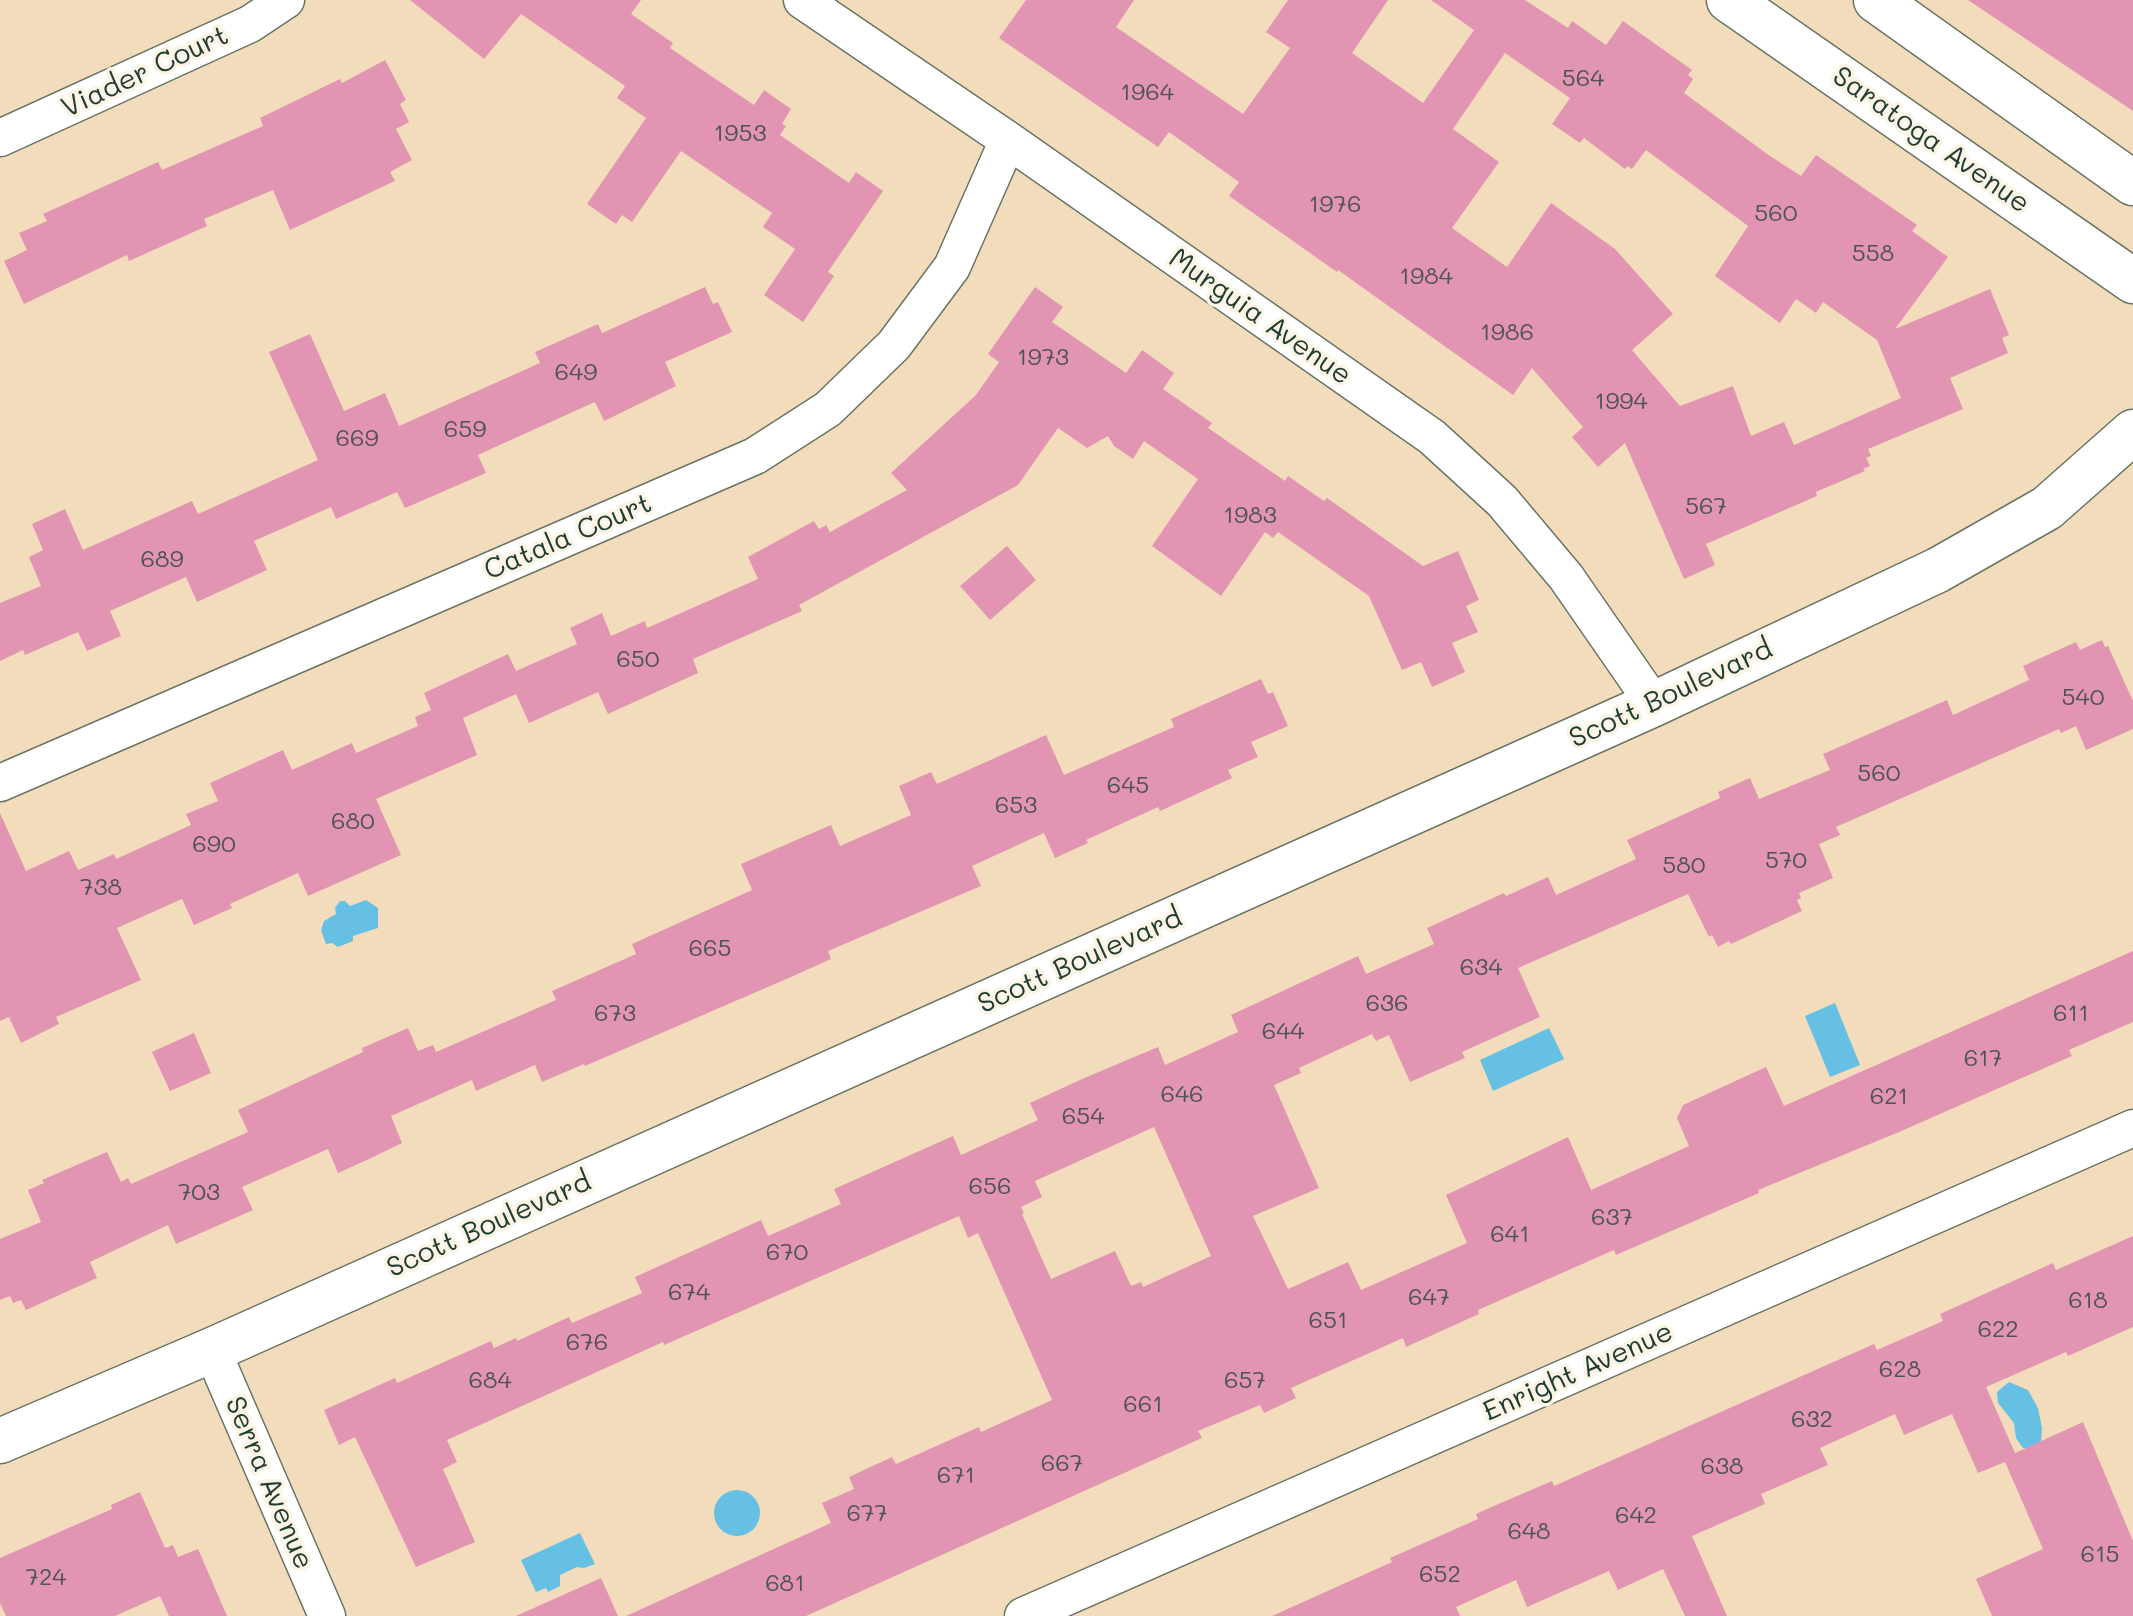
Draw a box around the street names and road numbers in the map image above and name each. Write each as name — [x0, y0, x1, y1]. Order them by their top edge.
street label: Viader Court — [56, 19, 234, 125]
street label: Saratoga Avenue — [1826, 59, 2036, 221]
street label: Murguia Avenue — [1162, 242, 1358, 392]
street label: Catala Court — [479, 487, 657, 587]
street label: Scott Boulevard — [1564, 632, 1778, 756]
street label: Scott Boulevard — [973, 901, 1187, 1021]
street label: Scott Boulevard — [382, 1165, 596, 1285]
street label: Enright Avenue — [1478, 1315, 1678, 1429]
street label: Serra Avenue — [217, 1392, 321, 1574]

